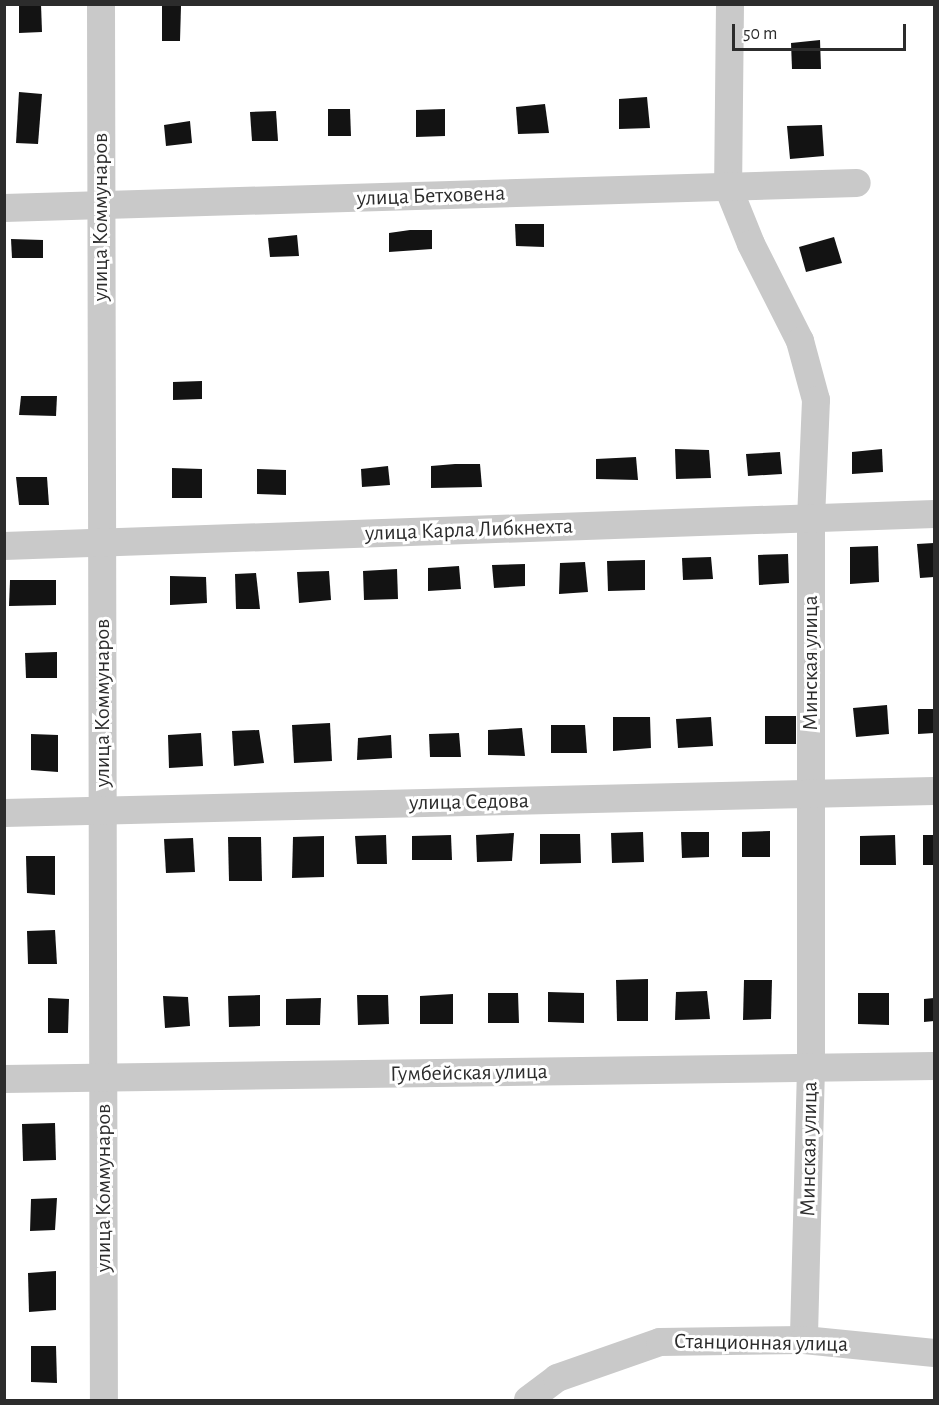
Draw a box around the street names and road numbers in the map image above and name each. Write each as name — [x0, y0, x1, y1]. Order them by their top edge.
street label: улица Коммунаров — [88, 133, 114, 301]
street label: улица Бетховена — [356, 180, 506, 212]
street label: улица Карла Либкнехта — [364, 513, 574, 547]
street label: Минская улица — [798, 595, 824, 731]
street label: улица Коммунаров — [90, 619, 116, 787]
street label: улица Седова — [409, 788, 529, 816]
street label: Гумбейская улица — [390, 1058, 548, 1088]
street label: Минская улица — [795, 1081, 823, 1217]
street label: улица Коммунаров — [91, 1104, 117, 1272]
street label: Станционная улица — [674, 1328, 848, 1358]

